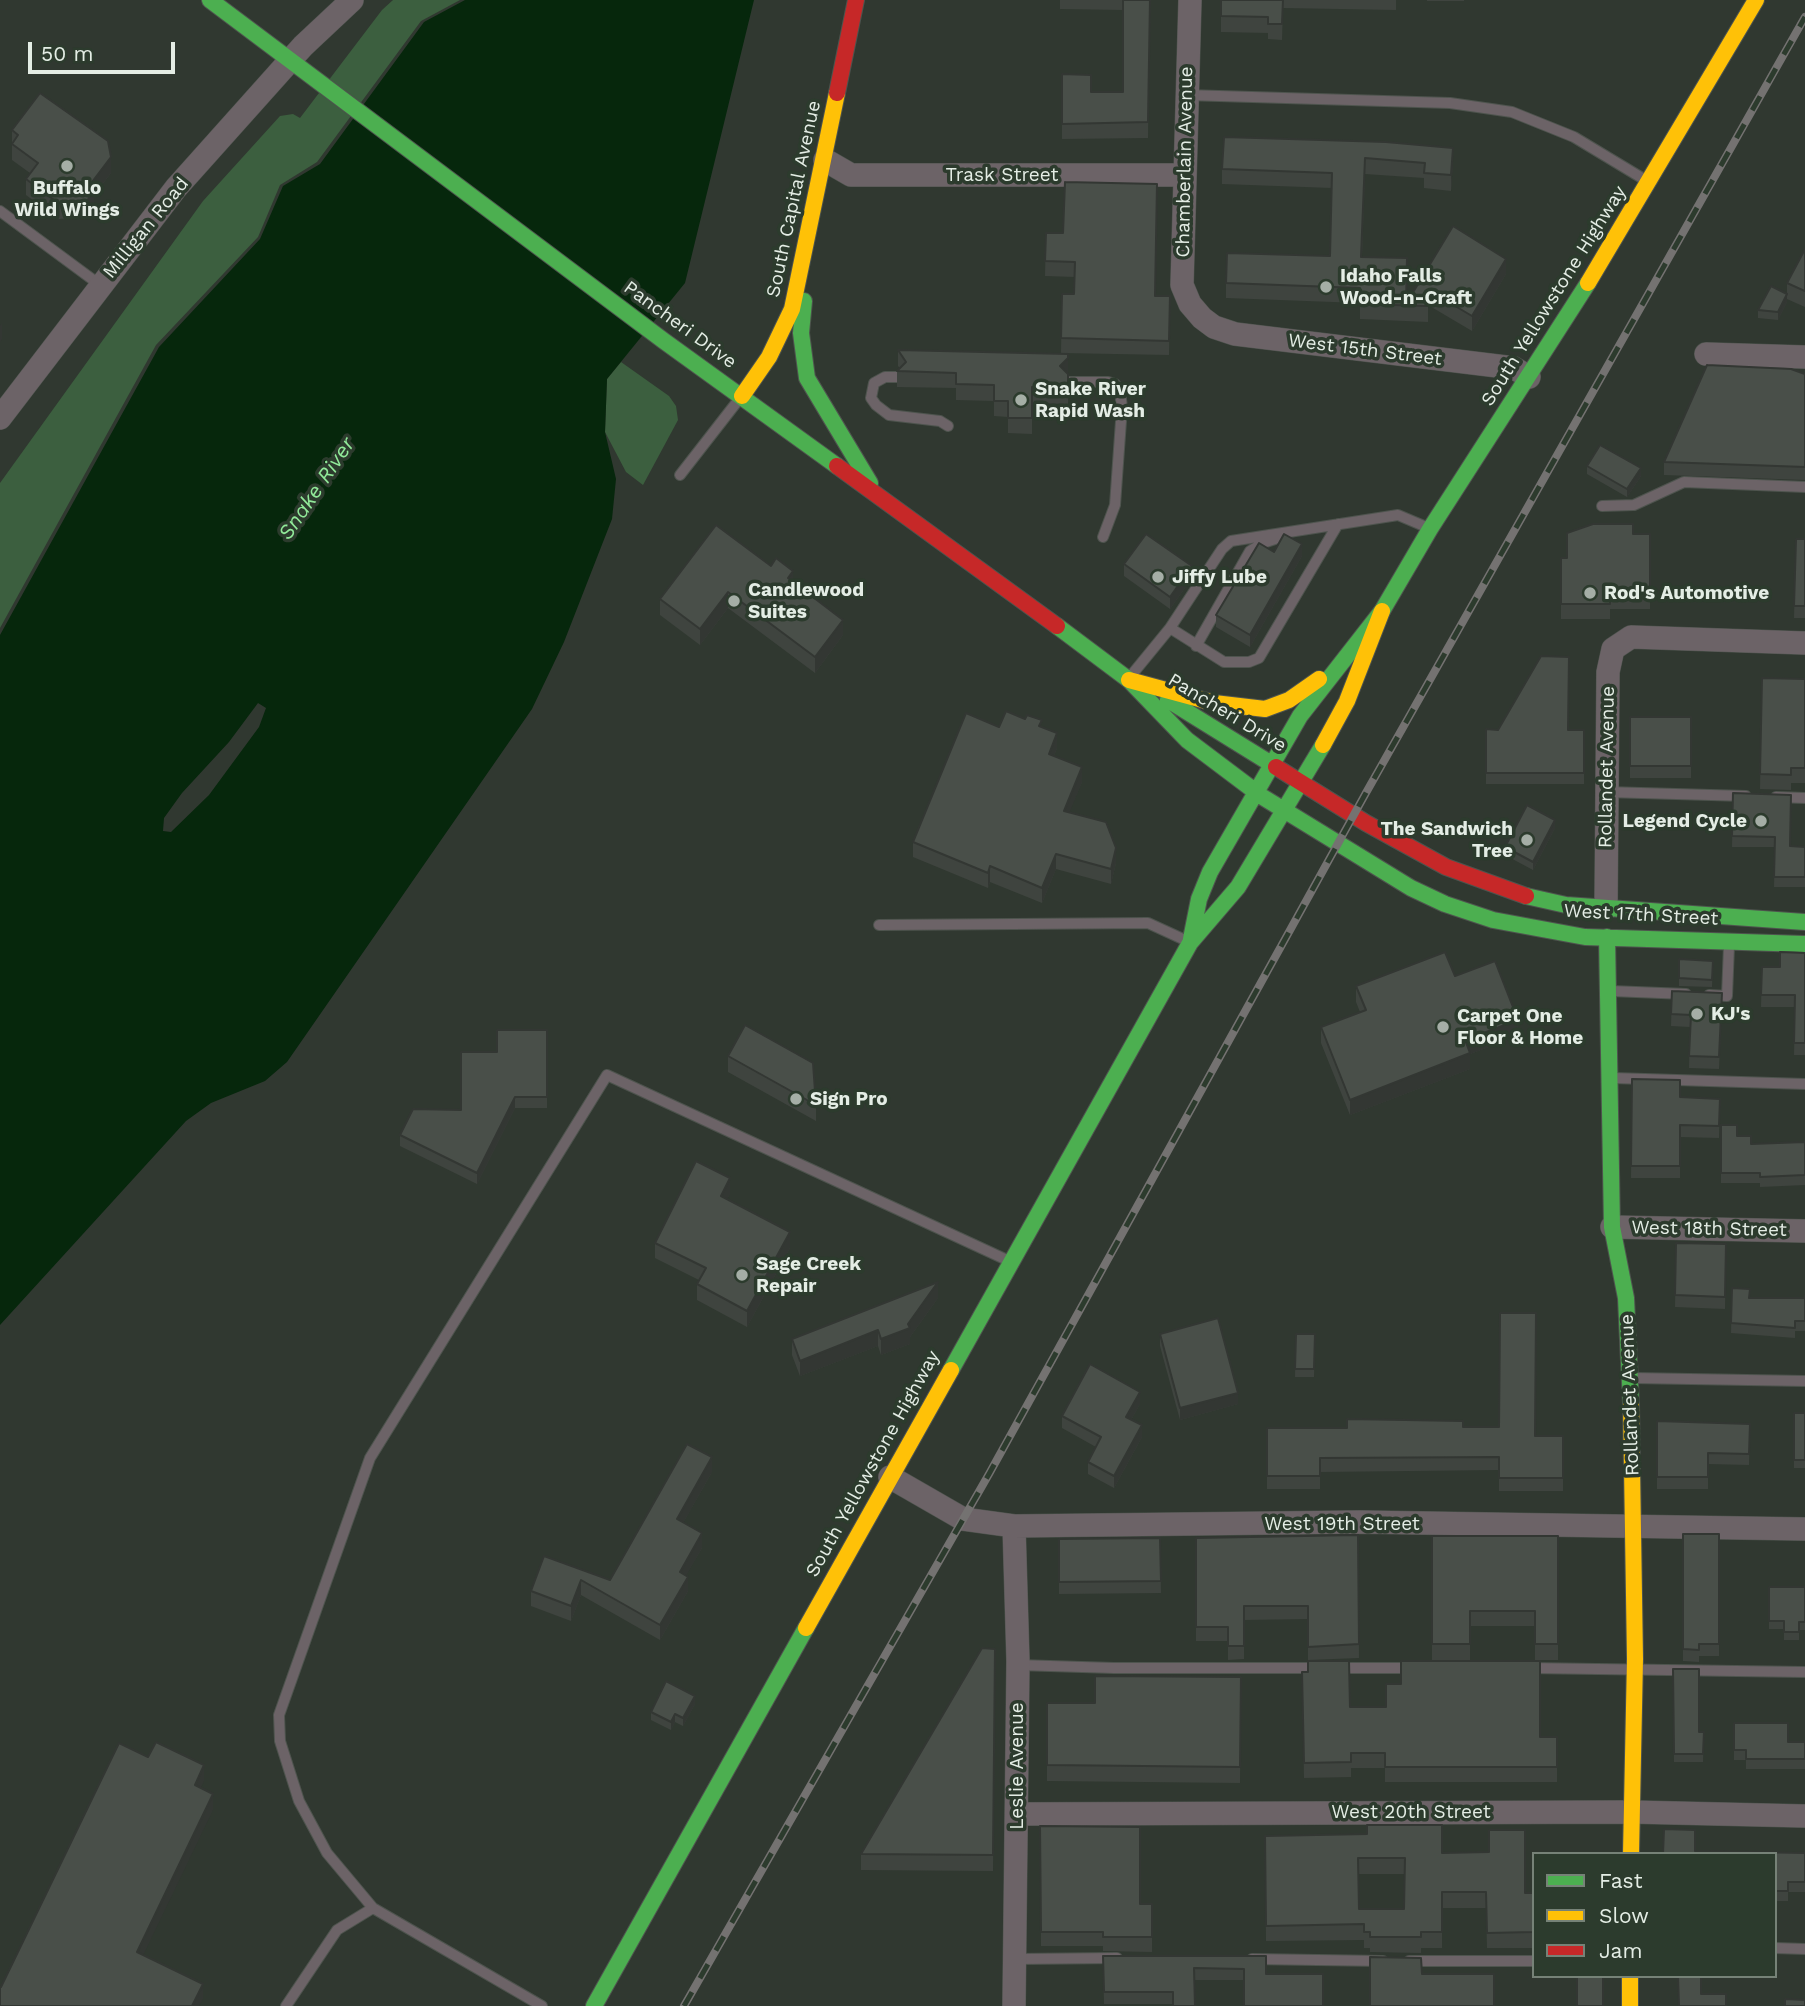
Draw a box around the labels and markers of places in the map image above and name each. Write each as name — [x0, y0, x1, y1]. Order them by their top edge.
marker: Buffalo Wild Wings — [59, 158, 75, 174]
place label: Buffalo Wild Wings — [14, 177, 120, 221]
place label: Idaho Falls Wood-n-Craft — [1340, 265, 1472, 309]
marker: Idaho Falls Wood-n-Craft — [1318, 279, 1334, 295]
place label: Snake River Rapid Wash — [1035, 378, 1146, 422]
marker: Snake River Rapid Wash — [1013, 392, 1029, 408]
place label: Jiffy Lube — [1172, 566, 1267, 588]
marker: Jiffy Lube — [1150, 569, 1166, 585]
place label: Candlewood Suites — [748, 579, 864, 623]
place label: Rod's Automotive — [1604, 582, 1769, 604]
marker: Rod's Automotive — [1582, 585, 1598, 601]
marker: Candlewood Suites — [726, 593, 742, 609]
place label: Legend Cycle — [1622, 810, 1747, 832]
marker: Legend Cycle — [1753, 813, 1769, 829]
place label: The Sandwich Tree — [1380, 818, 1513, 862]
marker: The Sandwich Tree — [1519, 832, 1535, 848]
place label: KJ's — [1711, 1003, 1750, 1025]
place label: Carpet One Floor & Home — [1457, 1005, 1583, 1049]
marker: KJ's — [1689, 1006, 1705, 1022]
marker: Carpet One Floor & Home — [1435, 1019, 1451, 1035]
place label: Sign Pro — [810, 1088, 888, 1110]
marker: Sign Pro — [788, 1091, 804, 1107]
place label: Sage Creek Repair — [756, 1253, 861, 1297]
marker: Sage Creek Repair — [734, 1267, 750, 1283]

